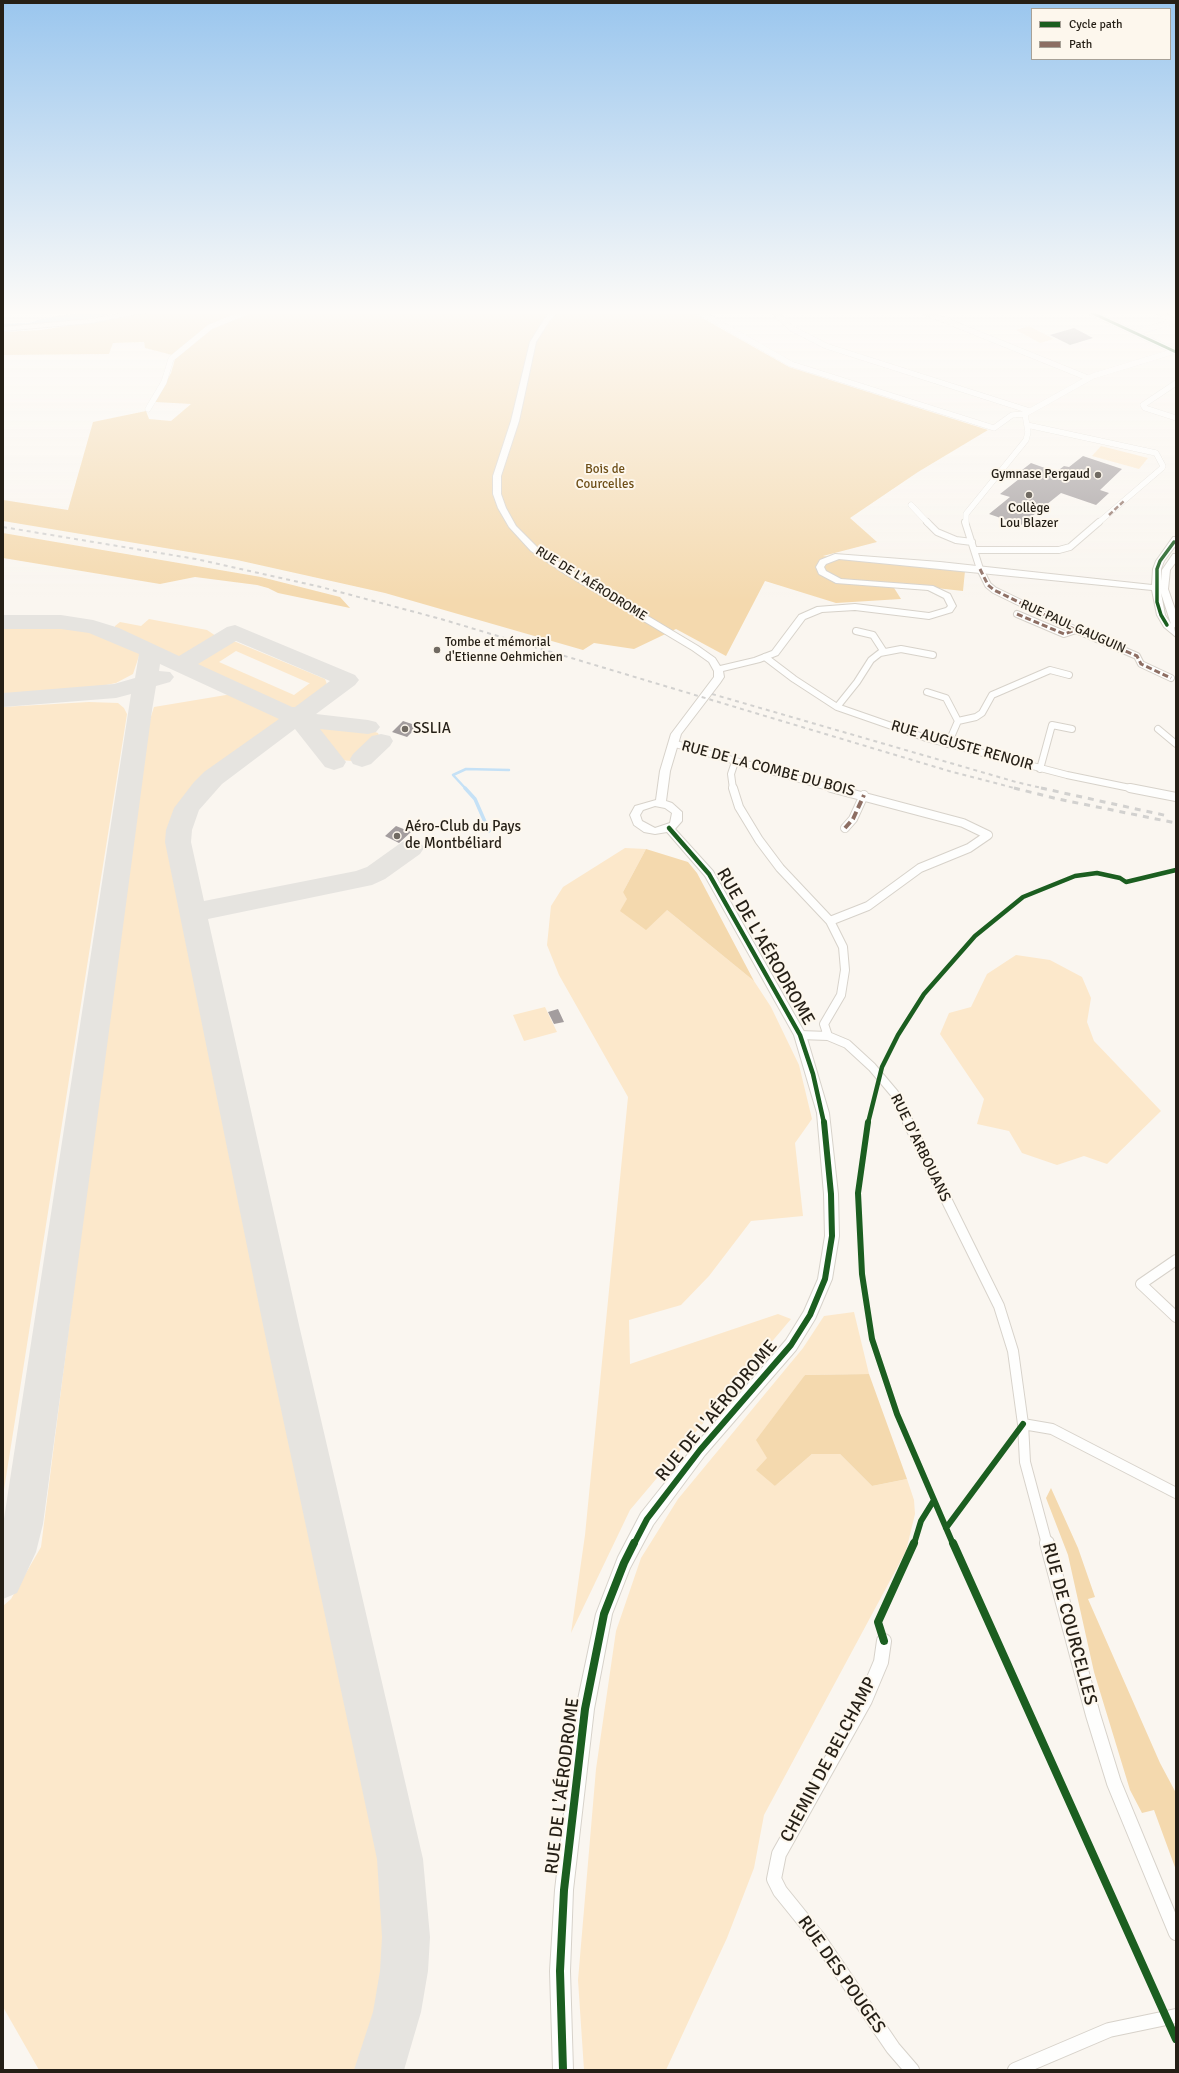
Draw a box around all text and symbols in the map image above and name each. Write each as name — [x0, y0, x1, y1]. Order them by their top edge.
legend — [1031, 8, 1171, 60]
text: Cycle path — [1069, 17, 1122, 32]
text: Path — [1069, 37, 1092, 52]
park label: Bois de Courcelles — [576, 462, 634, 493]
place label: Gymnase Pergaud — [991, 467, 1090, 483]
marker: Gymnase Pergaud — [1093, 470, 1103, 480]
marker: Collège Lou Blazer — [1024, 490, 1034, 500]
place label: Collège Lou Blazer — [1000, 501, 1058, 532]
street label: RUE DE L'AÉRODROME — [532, 543, 650, 625]
street label: RUE PAUL GAUGUIN — [1018, 597, 1128, 657]
place label: Tombe et mémorial d'Etienne Oehmichen — [445, 635, 563, 666]
marker: Tombe et mémorial d'Etienne Oehmichen — [432, 645, 442, 655]
street label: RUE AUGUSTE RENOIR — [889, 717, 1035, 775]
place label: SSLIA — [413, 720, 451, 738]
marker: SSLIA — [400, 724, 410, 734]
street label: RUE DE LA COMBE DU BOIS — [679, 737, 857, 801]
place label: Aéro-Club du Pays de Montbéliard — [405, 818, 521, 853]
marker: Aéro-Club du Pays de Montbéliard — [392, 831, 402, 841]
street label: RUE DE L'AÉRODROME — [711, 865, 819, 1029]
street label: RUE D'ARBOUANS — [886, 1091, 954, 1205]
street label: RUE DE L'AÉRODROME — [652, 1336, 782, 1486]
street label: RUE DE COURCELLES — [1037, 1540, 1101, 1708]
street label: CHEMIN DE BELCHAMP — [776, 1674, 882, 1846]
street label: RUE DE L'AÉRODROME — [541, 1696, 585, 1876]
street label: RUE DES POUGES — [793, 1912, 889, 2038]

